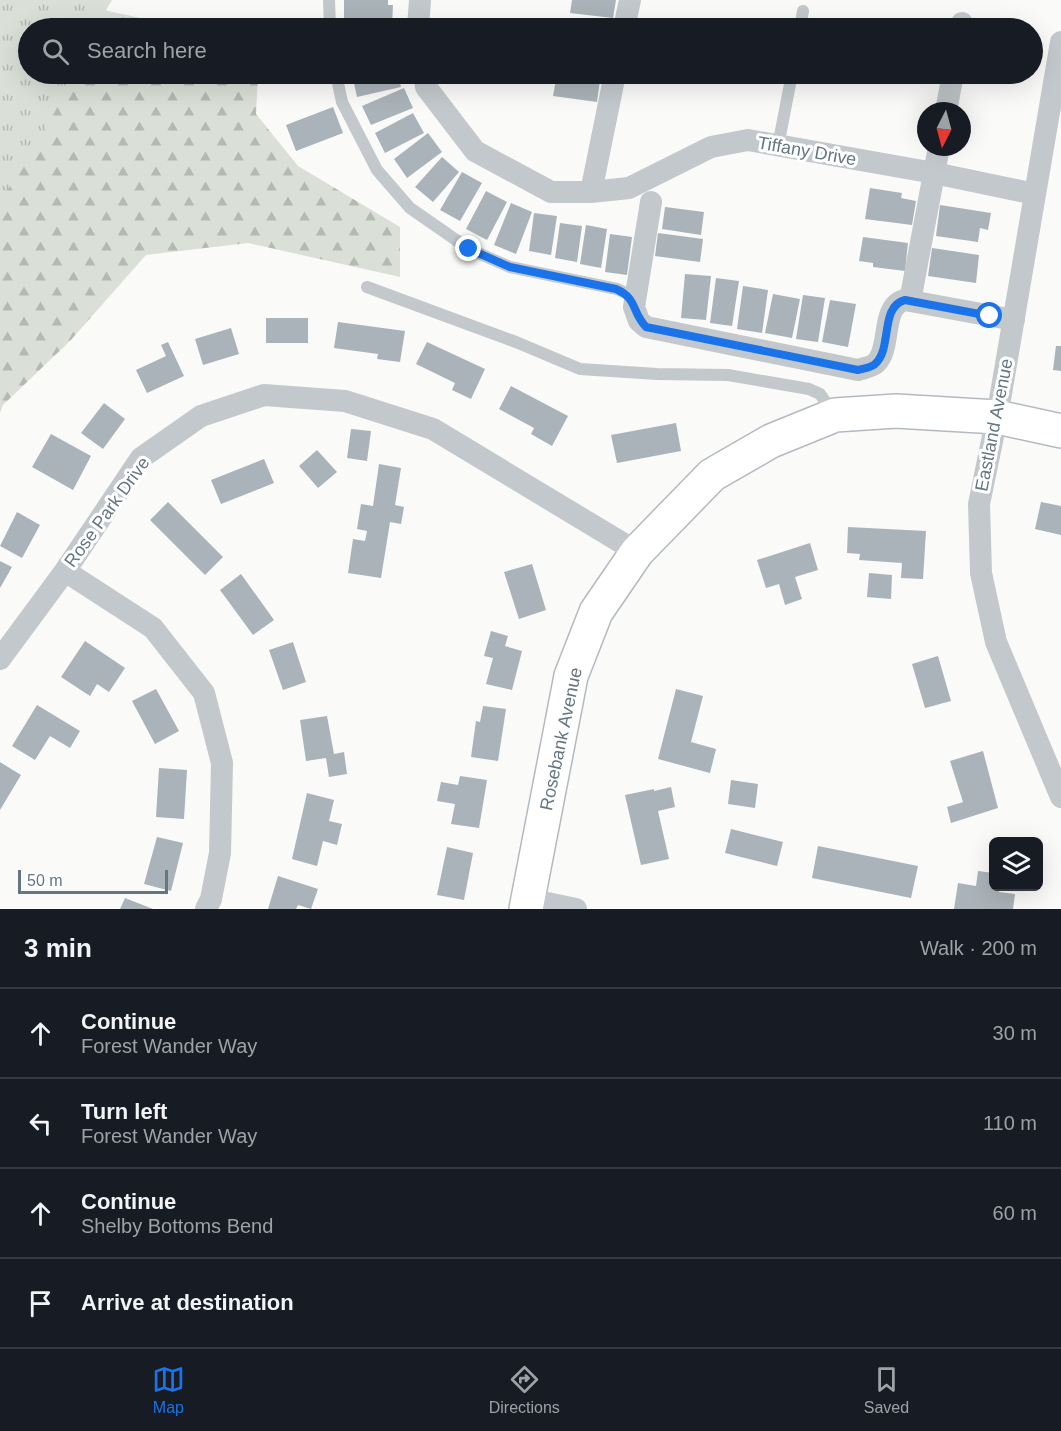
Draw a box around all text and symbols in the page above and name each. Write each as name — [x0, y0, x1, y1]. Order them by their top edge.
search box — [18, 18, 1043, 84]
icon: search — [39, 35, 72, 68]
text: Search here — [87, 38, 207, 63]
north arrow — [917, 102, 971, 156]
street label: Tiffany Drive — [756, 132, 858, 170]
route end — [455, 235, 481, 261]
route start — [976, 302, 1002, 328]
street label: Eastland Avenue — [971, 357, 1017, 493]
street label: Rose Park Drive — [60, 453, 154, 571]
street label: Rosebank Avenue — [536, 666, 586, 812]
map controls — [989, 837, 1043, 891]
button: layers — [989, 837, 1043, 891]
scale bar — [18, 867, 168, 894]
text: 50 m — [27, 872, 63, 889]
text: 3 min — [24, 933, 92, 963]
text: Walk · 200 m — [920, 937, 1037, 959]
text: Continue — [81, 1009, 176, 1034]
icon: ahead — [24, 1017, 57, 1050]
text: 30 m — [993, 1022, 1037, 1044]
text: Forest Wander Way — [81, 1035, 257, 1057]
text: Turn left — [81, 1099, 167, 1124]
icon: left — [24, 1107, 57, 1140]
text: 110 m — [983, 1112, 1037, 1134]
text: Forest Wander Way — [81, 1125, 257, 1147]
text: Continue — [81, 1189, 176, 1214]
icon: ahead — [24, 1197, 57, 1230]
text: 60 m — [993, 1202, 1037, 1224]
text: Shelby Bottoms Bend — [81, 1215, 273, 1237]
icon: arrive — [24, 1287, 57, 1320]
text: Arrive at destination — [81, 1290, 294, 1315]
tab: Map — [152, 1363, 185, 1417]
tab: Directions — [489, 1363, 560, 1417]
tab: Saved — [864, 1363, 909, 1417]

